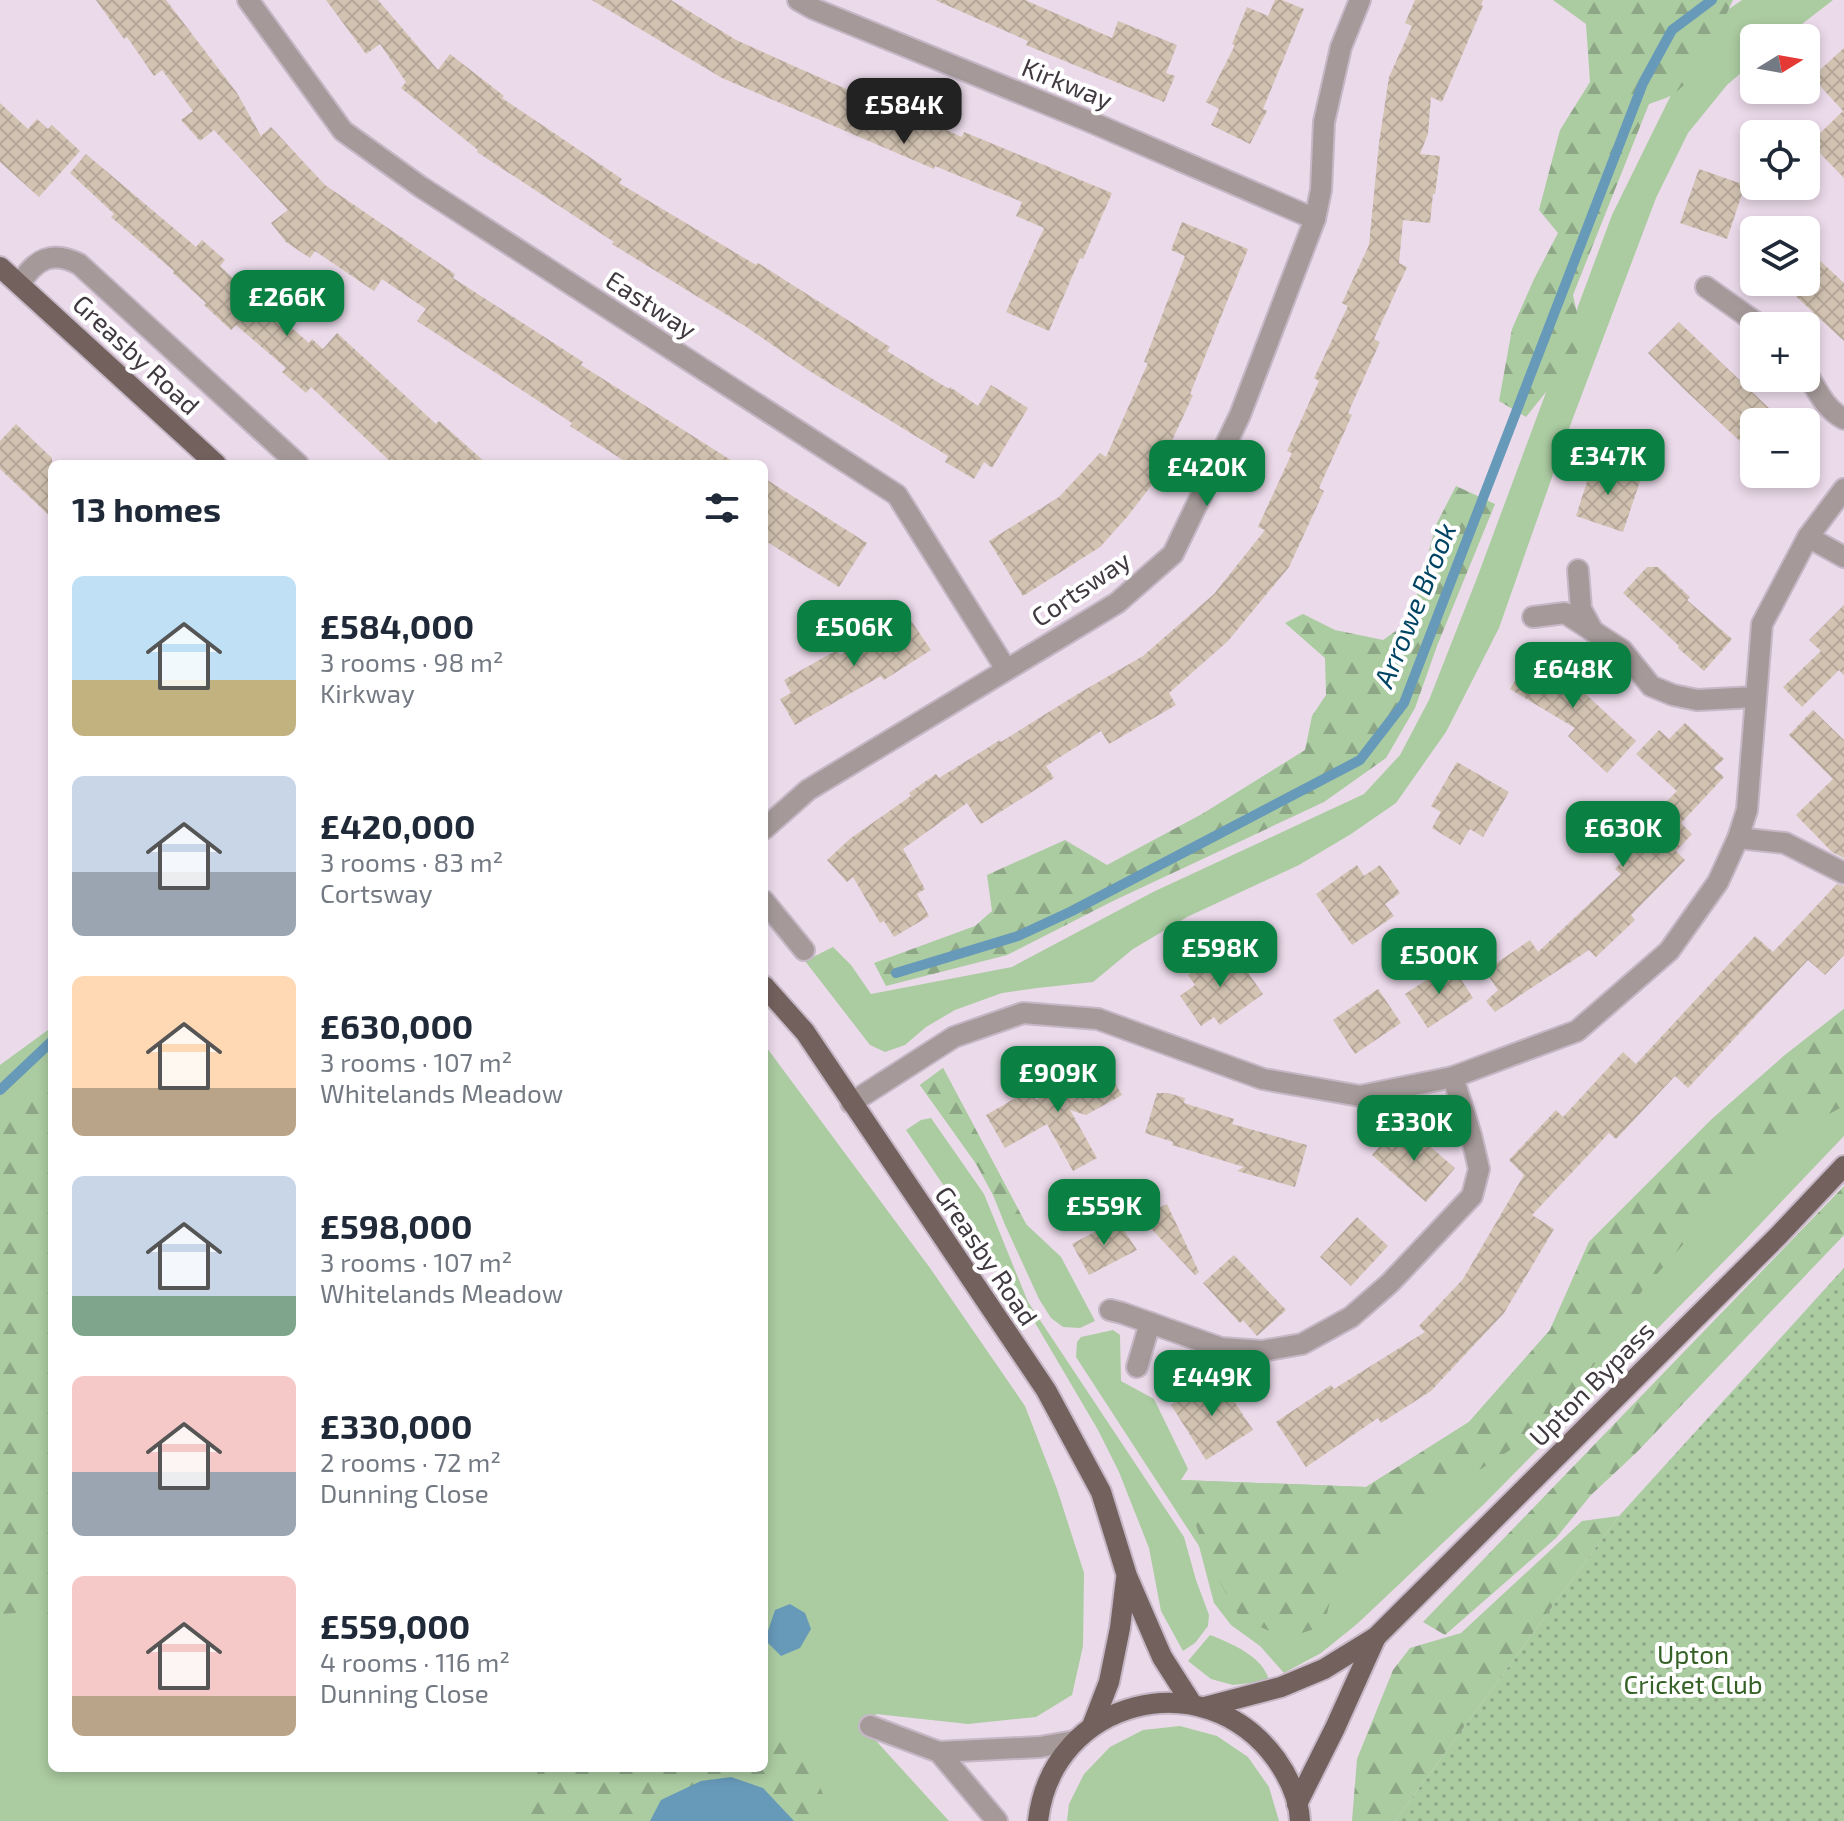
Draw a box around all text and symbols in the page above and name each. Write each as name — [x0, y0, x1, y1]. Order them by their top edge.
north arrow — [1740, 24, 1820, 104]
map controls — [1740, 24, 1820, 488]
street label: Kirkway — [1018, 50, 1118, 115]
pin: £584K — [848, 78, 960, 146]
text: £584K — [865, 88, 943, 119]
button: locate — [1740, 120, 1820, 200]
button: layers — [1740, 216, 1820, 296]
street label: Eastway — [601, 263, 703, 344]
pin: £266K — [231, 270, 343, 338]
text: £266K — [248, 280, 326, 311]
street label: Greasby Road — [67, 288, 207, 420]
button: + — [1740, 312, 1820, 392]
button: − — [1740, 408, 1820, 488]
pin: £347K — [1552, 429, 1664, 497]
text: £347K — [1570, 439, 1646, 470]
pin: £420K — [1151, 440, 1263, 508]
text: £420K — [1167, 450, 1247, 481]
icon: filters — [700, 486, 744, 530]
text: 13 homes — [72, 488, 221, 529]
water label: Arrowe Brook — [1365, 517, 1463, 693]
street label: Cortsway — [1025, 543, 1136, 632]
pin: £506K — [798, 600, 910, 668]
text: £584,000 — [320, 605, 474, 646]
icon: home — [136, 608, 232, 704]
text: £506K — [815, 610, 893, 641]
pin: £648K — [1517, 642, 1629, 710]
text: 3 rooms · 98 m² — [320, 646, 504, 677]
text: £648K — [1533, 652, 1613, 683]
text: Kirkway — [320, 677, 415, 708]
pin: £630K — [1567, 801, 1679, 869]
text: £420,000 — [320, 805, 475, 846]
icon: home — [136, 808, 232, 904]
text: £630K — [1584, 811, 1662, 842]
text: 3 rooms · 83 m² — [320, 846, 503, 877]
text: Cortsway — [320, 877, 433, 908]
pin: £598K — [1164, 921, 1276, 989]
pin: £500K — [1383, 928, 1495, 996]
text: £598K — [1181, 931, 1259, 962]
text: £500K — [1400, 938, 1478, 969]
text: £630,000 — [320, 1005, 473, 1046]
icon: home — [136, 1008, 232, 1104]
text: 3 rooms · 107 m² — [320, 1046, 512, 1077]
pin: £909K — [1002, 1046, 1114, 1114]
text: £909K — [1019, 1056, 1097, 1087]
text: Whitelands Meadow — [320, 1077, 563, 1108]
pin: £330K — [1358, 1095, 1470, 1163]
text: £330K — [1375, 1105, 1453, 1136]
pin: £559K — [1048, 1179, 1160, 1247]
street label: Greasby Road — [929, 1180, 1045, 1331]
text: £559K — [1066, 1189, 1142, 1220]
text: £598,000 — [320, 1205, 473, 1246]
icon: home — [136, 1208, 232, 1304]
text: 3 rooms · 107 m² — [320, 1246, 512, 1277]
text: Whitelands Meadow — [320, 1277, 563, 1308]
street label: Upton Bypass — [1522, 1314, 1660, 1452]
pin: £449K — [1156, 1350, 1268, 1418]
text: £449K — [1172, 1360, 1252, 1391]
text: £330,000 — [320, 1405, 473, 1446]
icon: home — [136, 1408, 232, 1504]
text: 2 rooms · 72 m² — [320, 1446, 501, 1477]
text: Dunning Close — [320, 1477, 489, 1508]
text: £559,000 — [320, 1605, 470, 1646]
icon: home — [136, 1608, 232, 1704]
park label: Upton Cricket Club — [1623, 1638, 1763, 1699]
text: 4 rooms · 116 m² — [320, 1646, 510, 1677]
text: Dunning Close — [320, 1677, 489, 1708]

